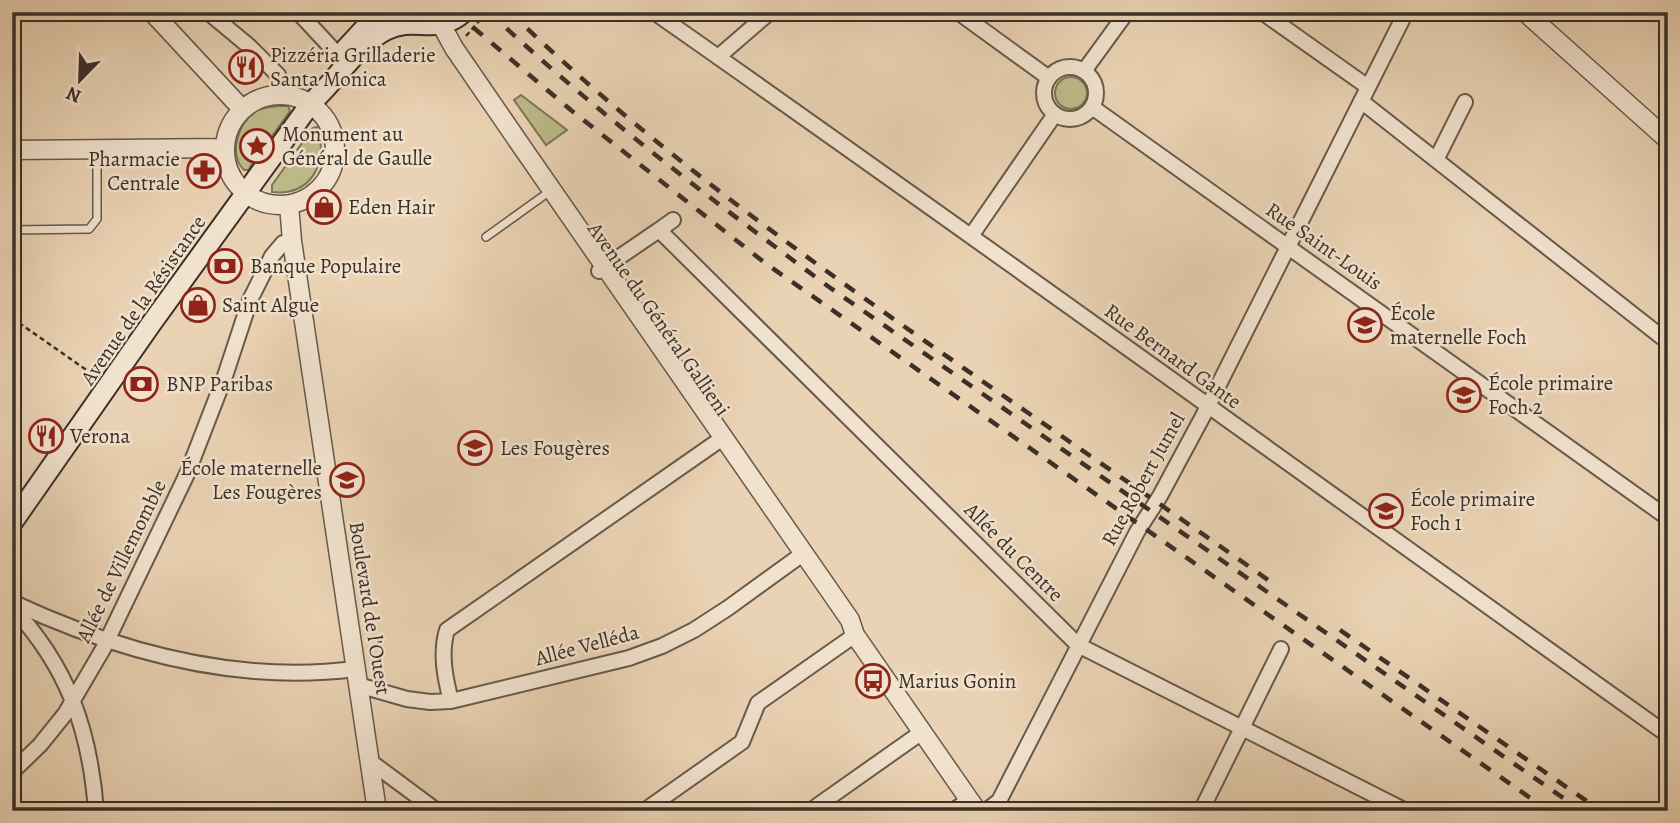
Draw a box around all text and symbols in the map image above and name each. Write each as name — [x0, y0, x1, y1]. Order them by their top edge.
place label: Pizzéria Grilladerie Santa Monica — [270, 41, 436, 93]
north arrow — [46, 46, 116, 116]
restaurant icon: Pizzéria Grilladerie Santa Monica — [227, 48, 265, 86]
text: N — [62, 80, 85, 109]
place label: Monument au Général de Gaulle — [282, 120, 432, 172]
place icon: Monument au Général de Gaulle — [238, 127, 276, 165]
place label: Pharmacie Centrale — [88, 145, 180, 197]
pharmacy icon: Pharmacie Centrale — [185, 152, 223, 190]
shop icon: Eden Hair — [305, 188, 343, 226]
place label: Eden Hair — [348, 193, 435, 221]
street label: Rue Saint-Louis — [1260, 195, 1388, 297]
street label: Avenue de la Résistance — [73, 210, 212, 391]
street label: Avenue du Général Gallieni — [581, 216, 737, 422]
bank icon: Banque Populaire — [206, 247, 244, 285]
place label: Banque Populaire — [250, 252, 401, 280]
shop icon: Saint Algue — [179, 286, 217, 324]
place label: Saint Algue — [222, 291, 319, 319]
street label: Rue Bernard Gante — [1099, 297, 1247, 415]
place label: École maternelle Foch — [1390, 299, 1527, 351]
school or university icon: École maternelle Foch — [1346, 306, 1384, 344]
bank icon: BNP Paribas — [122, 365, 160, 403]
place label: École primaire Foch 2 — [1488, 369, 1613, 421]
place label: BNP Paribas — [166, 370, 273, 398]
school or university icon: École primaire Foch 2 — [1445, 376, 1483, 414]
street label: Rue Robert Jumel — [1095, 407, 1191, 551]
restaurant icon: Verona — [27, 417, 65, 455]
place label: Verona — [69, 422, 130, 450]
school or university icon: Les Fougères — [456, 429, 494, 467]
place label: Les Fougères — [500, 434, 610, 462]
place label: École maternelle Les Fougères — [180, 454, 322, 506]
school or university icon: École maternelle Les Fougères — [328, 461, 366, 499]
street label: Allée de Villemomble — [69, 475, 173, 648]
place label: École primaire Foch 1 — [1410, 485, 1535, 537]
school or university icon: École primaire Foch 1 — [1367, 492, 1405, 530]
street label: Allée du Centre — [958, 496, 1070, 608]
street label: Boulevard de l'Ouest — [342, 519, 398, 697]
street label: Allée Velléda — [531, 618, 642, 673]
bus stop icon: Marius Gonin — [854, 662, 892, 700]
place label: Marius Gonin — [898, 667, 1016, 695]

